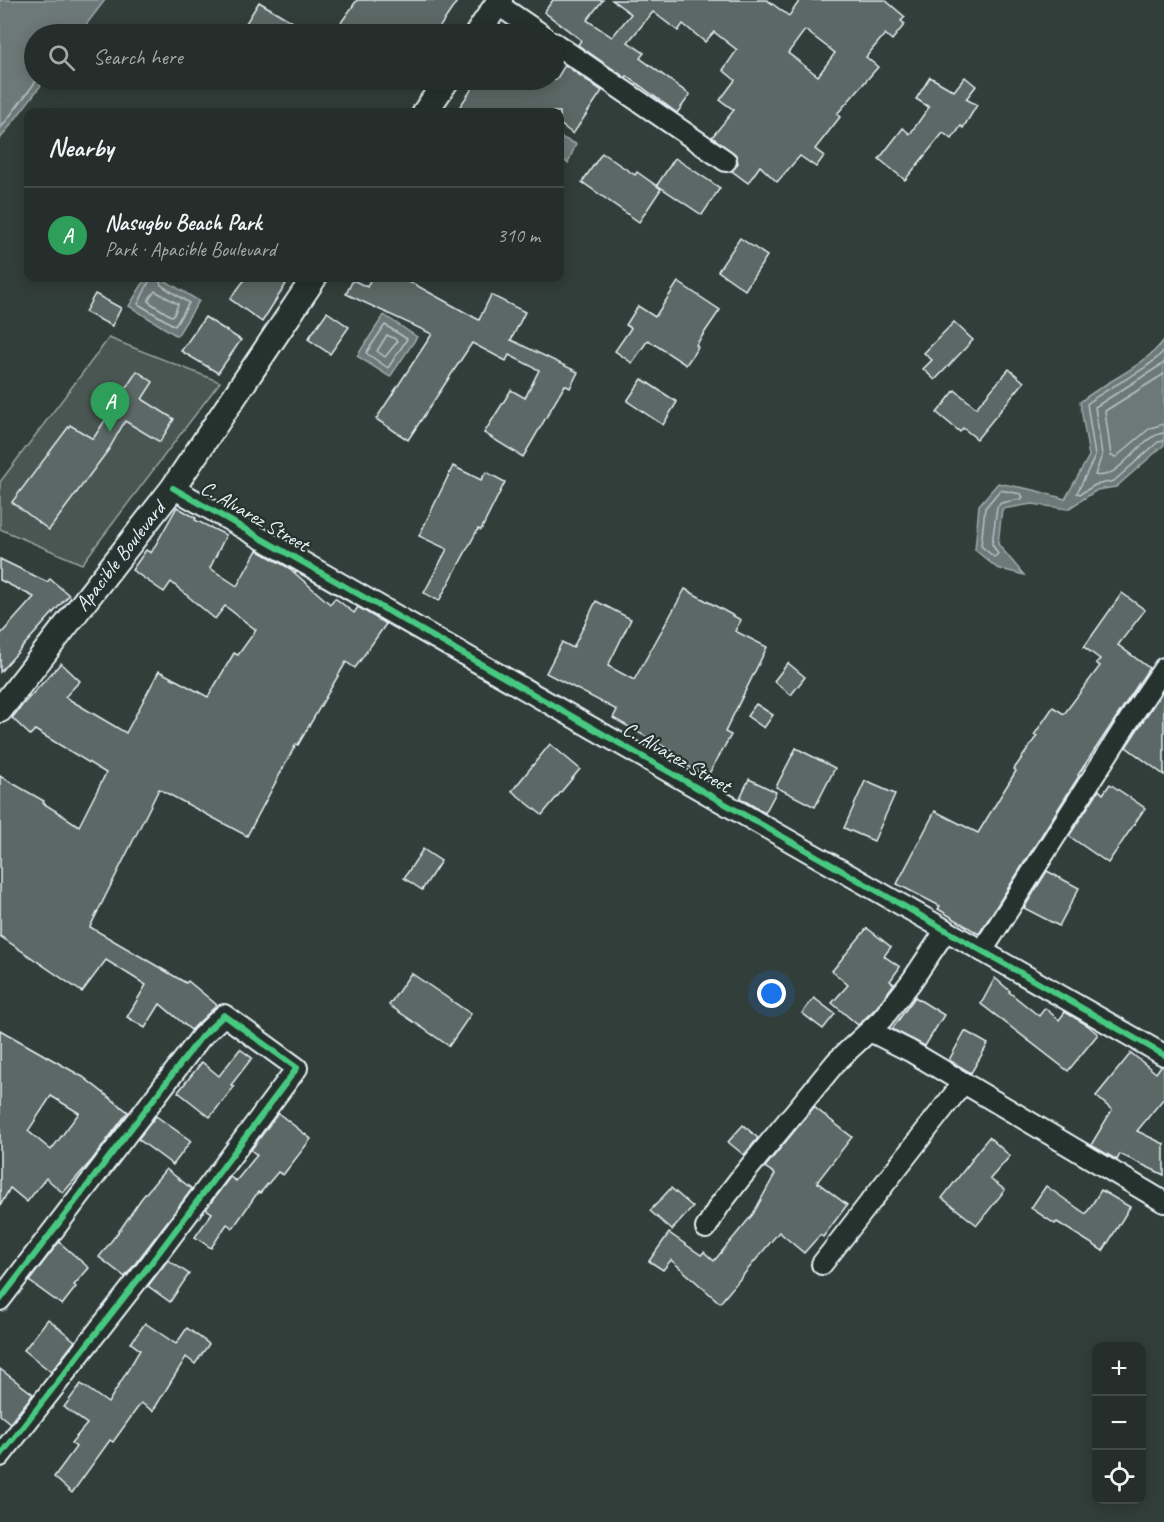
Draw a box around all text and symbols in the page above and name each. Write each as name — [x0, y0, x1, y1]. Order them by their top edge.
search box — [24, 24, 564, 90]
icon: search — [45, 41, 78, 74]
text: Search here — [93, 43, 183, 71]
text: Nearby — [48, 131, 113, 164]
text: Nasugbu Beach Park — [105, 209, 262, 237]
text: A — [62, 223, 73, 248]
text: 310 m — [497, 223, 540, 248]
text: Park · Apacible Boulevard — [105, 237, 276, 262]
pin: A — [90, 382, 130, 432]
street label: C. Alvarez Street — [196, 475, 316, 558]
street label: Apacible Boulevard — [69, 493, 173, 616]
street label: C. Alvarez Street — [618, 716, 738, 799]
your location — [757, 979, 786, 1008]
map controls — [1092, 1342, 1146, 1504]
button: + — [1092, 1342, 1146, 1396]
button: − — [1092, 1396, 1146, 1450]
button: locate — [1092, 1450, 1146, 1504]

